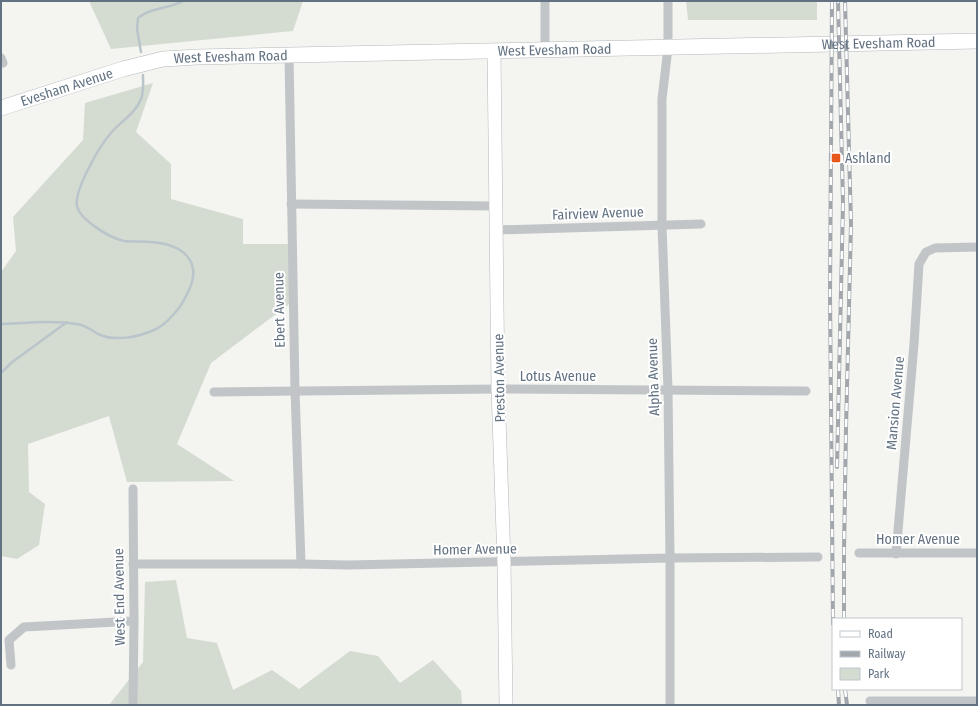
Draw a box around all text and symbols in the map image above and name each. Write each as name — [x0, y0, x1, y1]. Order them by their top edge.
street label: West Evesham Road — [821, 34, 936, 53]
street label: West Evesham Road — [497, 40, 612, 60]
street label: West Evesham Road — [173, 47, 288, 67]
street label: Evesham Avenue — [19, 65, 115, 110]
place label: Ashland — [845, 150, 891, 167]
marker: Ashland — [830, 152, 842, 164]
street label: Fairview Avenue — [552, 203, 644, 224]
street label: Ebert Avenue — [270, 272, 289, 348]
street label: Preston Avenue — [490, 333, 509, 423]
street label: Alpha Avenue — [644, 338, 663, 416]
street label: Mansion Avenue — [883, 356, 908, 451]
street label: Lotus Avenue — [520, 368, 596, 385]
street label: Homer Avenue — [876, 531, 960, 548]
street label: Homer Avenue — [433, 540, 517, 559]
street label: West End Avenue — [110, 548, 129, 646]
legend — [832, 618, 962, 690]
text: Road — [868, 627, 893, 641]
text: Railway — [868, 647, 906, 661]
text: Park — [868, 667, 890, 681]

